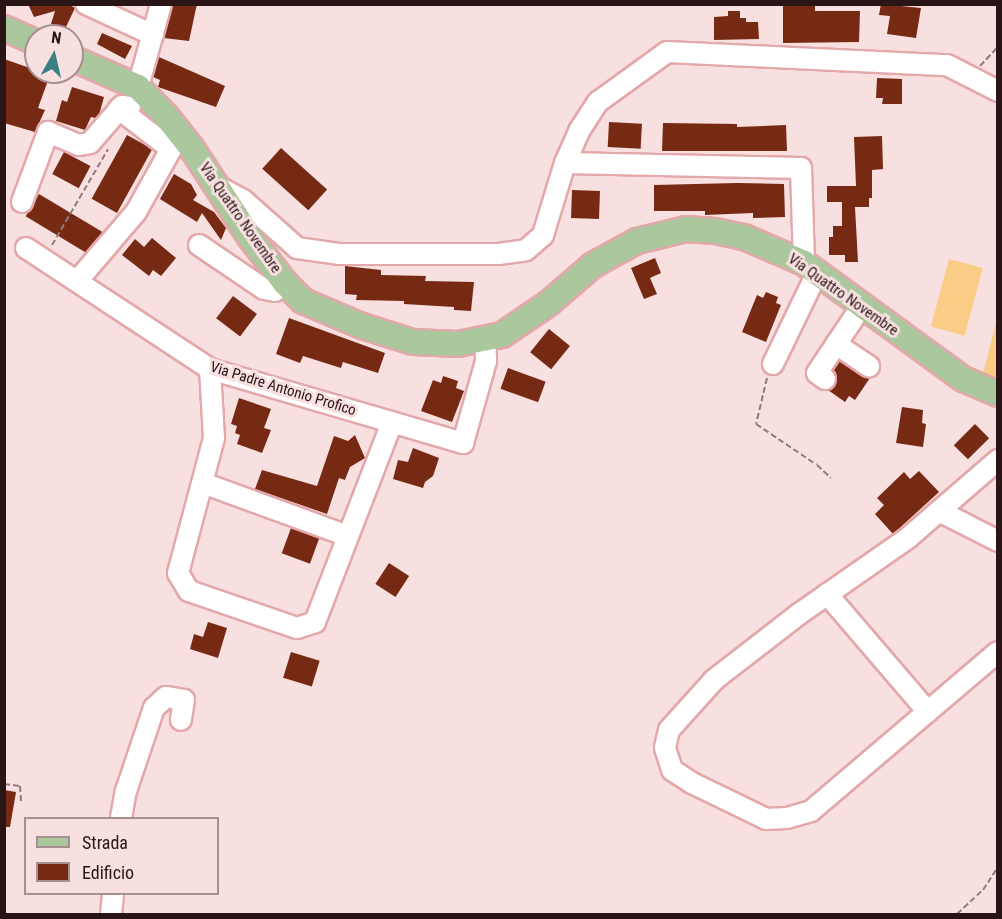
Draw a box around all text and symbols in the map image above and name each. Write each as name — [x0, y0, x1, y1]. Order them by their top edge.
north arrow — [24, 24, 84, 84]
text: N — [50, 28, 62, 48]
street label: Via Quattro Novembre — [195, 159, 285, 277]
street label: Via Quattro Novembre — [784, 250, 902, 340]
street label: Via Padre Antonio Profico — [208, 358, 358, 420]
legend — [24, 817, 219, 895]
text: Strada — [82, 832, 128, 853]
text: Edificio — [82, 862, 134, 883]

